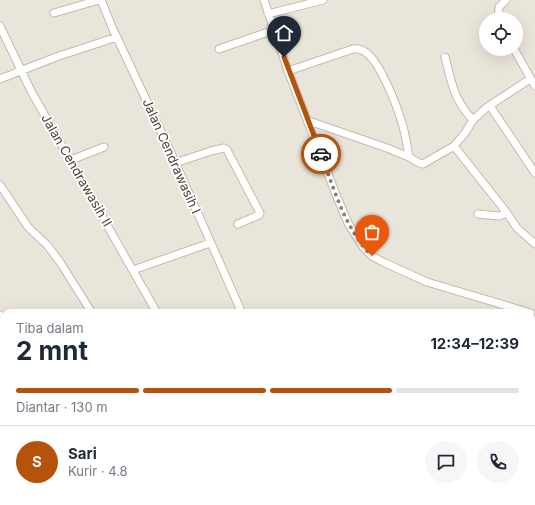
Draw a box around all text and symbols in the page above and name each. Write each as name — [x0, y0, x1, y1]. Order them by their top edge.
map controls — [479, 12, 523, 56]
button: locate — [479, 12, 523, 56]
pin — [267, 16, 301, 57]
icon: home — [273, 22, 295, 44]
street label: Jalan Cendrawasih I — [139, 96, 205, 216]
street label: Jalan Cendrawasih II — [38, 111, 116, 229]
courier — [301, 134, 341, 174]
icon: car — [310, 143, 332, 165]
pin — [355, 215, 389, 256]
icon: bag — [361, 221, 383, 243]
text: Tiba dalam — [16, 320, 84, 336]
text: 12:34–12:39 — [430, 334, 519, 353]
text: 2 mnt — [16, 335, 88, 366]
text: Diantar · 130 m — [16, 399, 108, 415]
button: chat — [425, 441, 467, 483]
button: phone — [477, 441, 519, 483]
text: Sari — [68, 444, 97, 463]
text: S — [32, 452, 42, 471]
text: Kurir · 4.8 — [68, 463, 128, 479]

